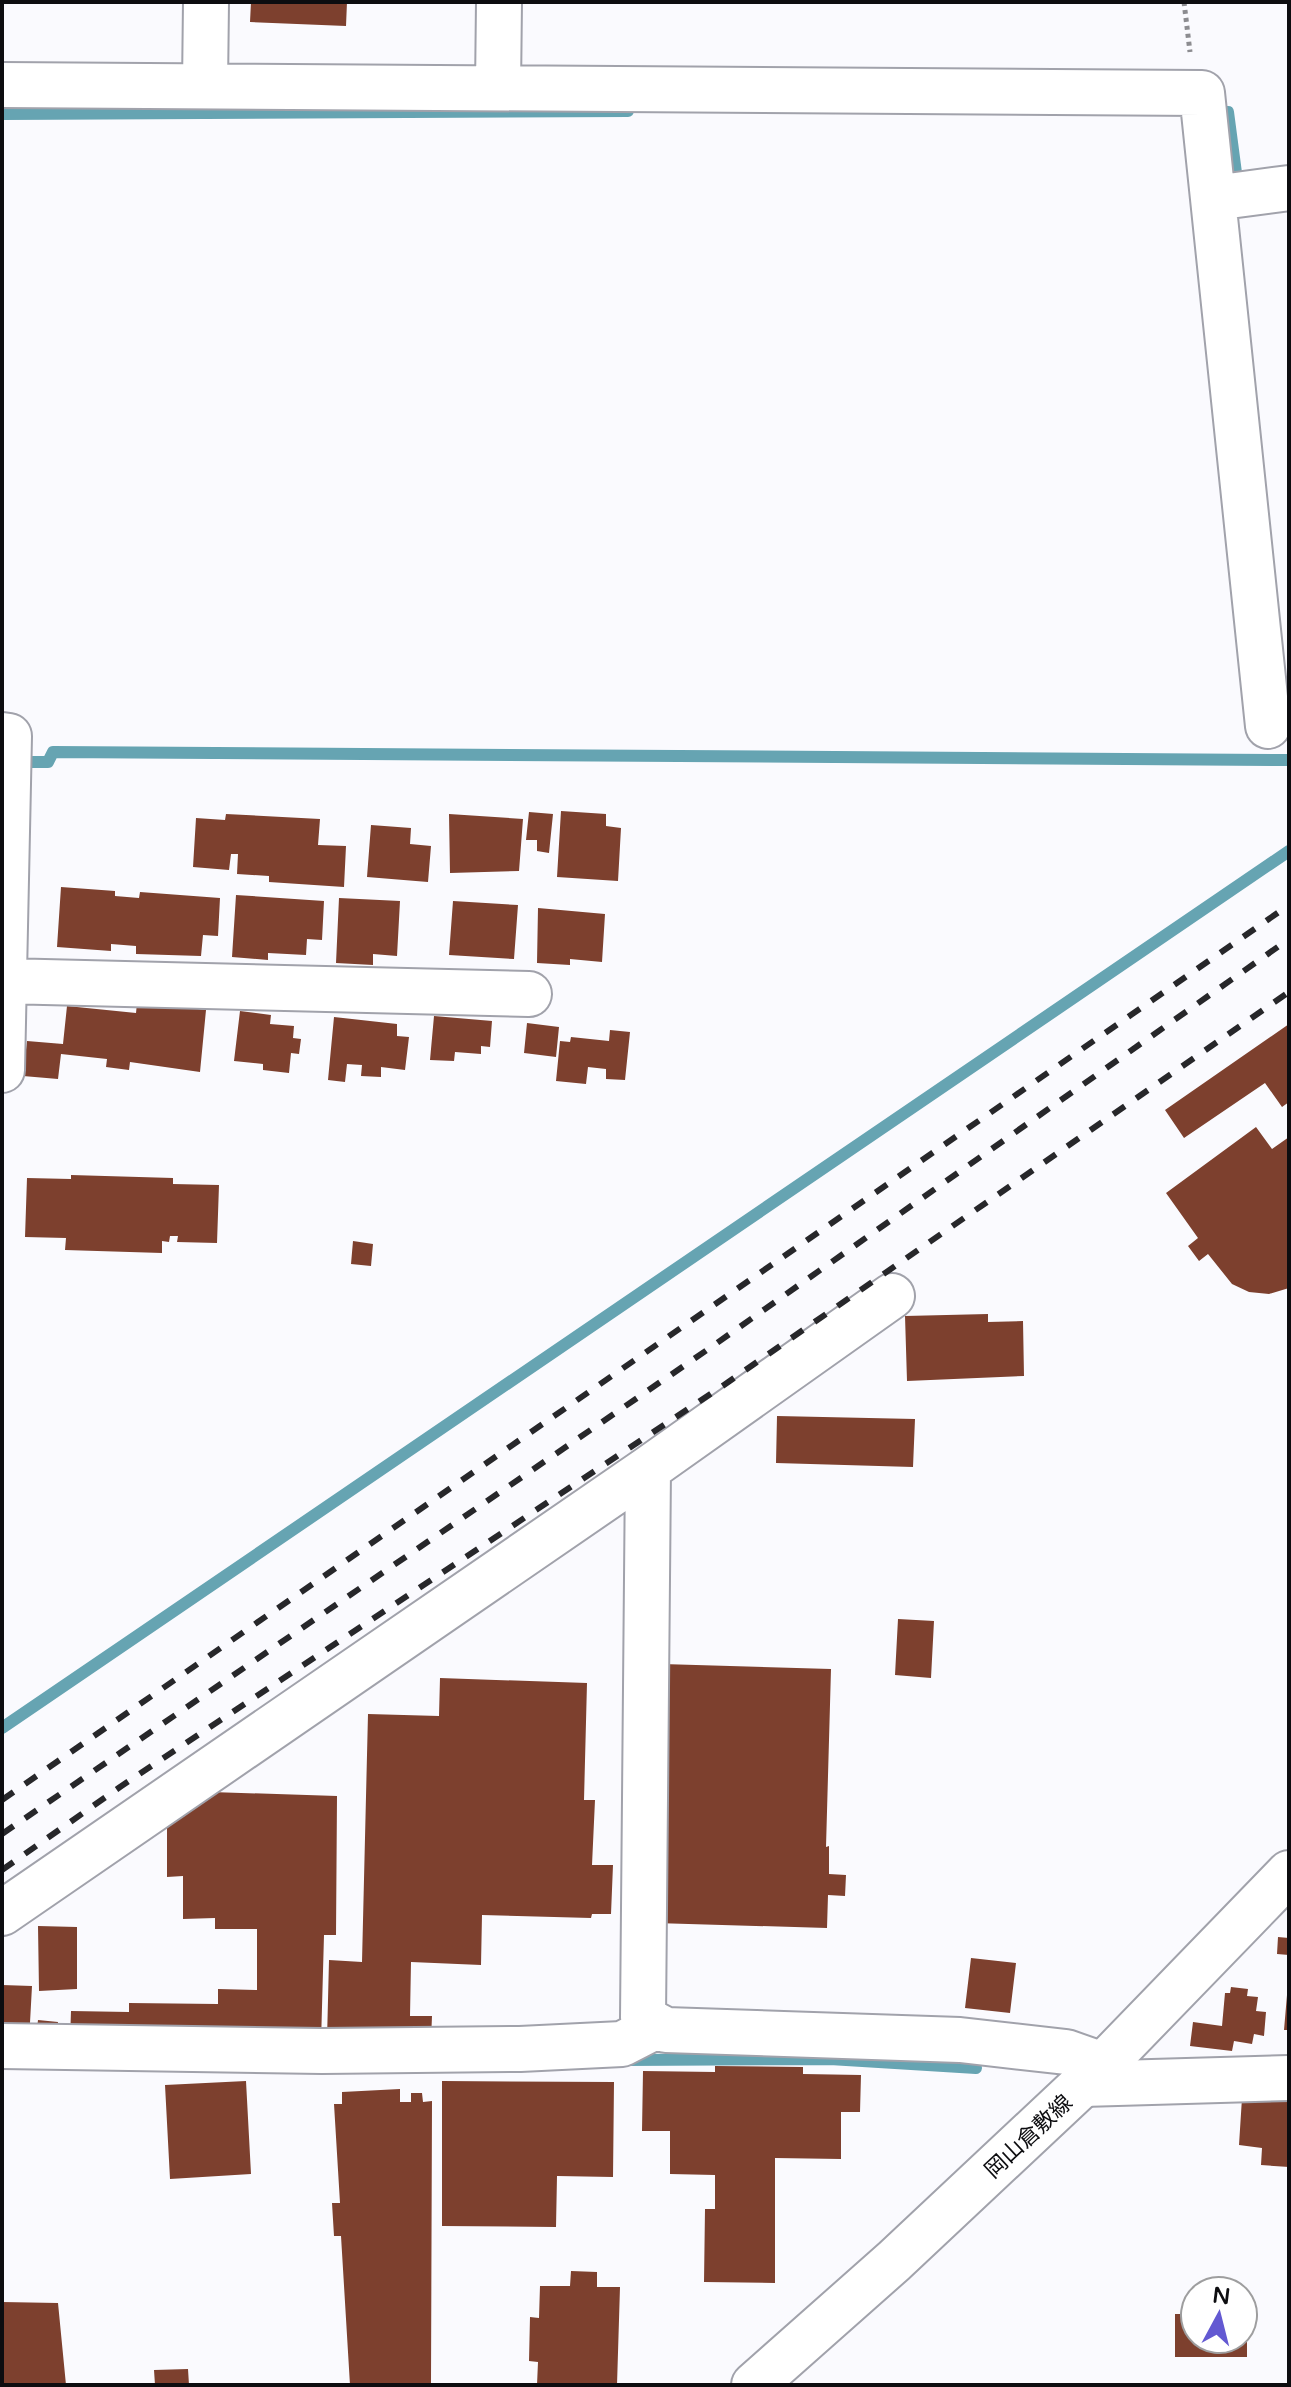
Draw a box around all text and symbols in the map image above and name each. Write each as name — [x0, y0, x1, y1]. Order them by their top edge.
street label: 岡山倉敷線 — [980, 2090, 1078, 2184]
north arrow — [1179, 2275, 1259, 2355]
text: N — [1211, 2282, 1232, 2310]

